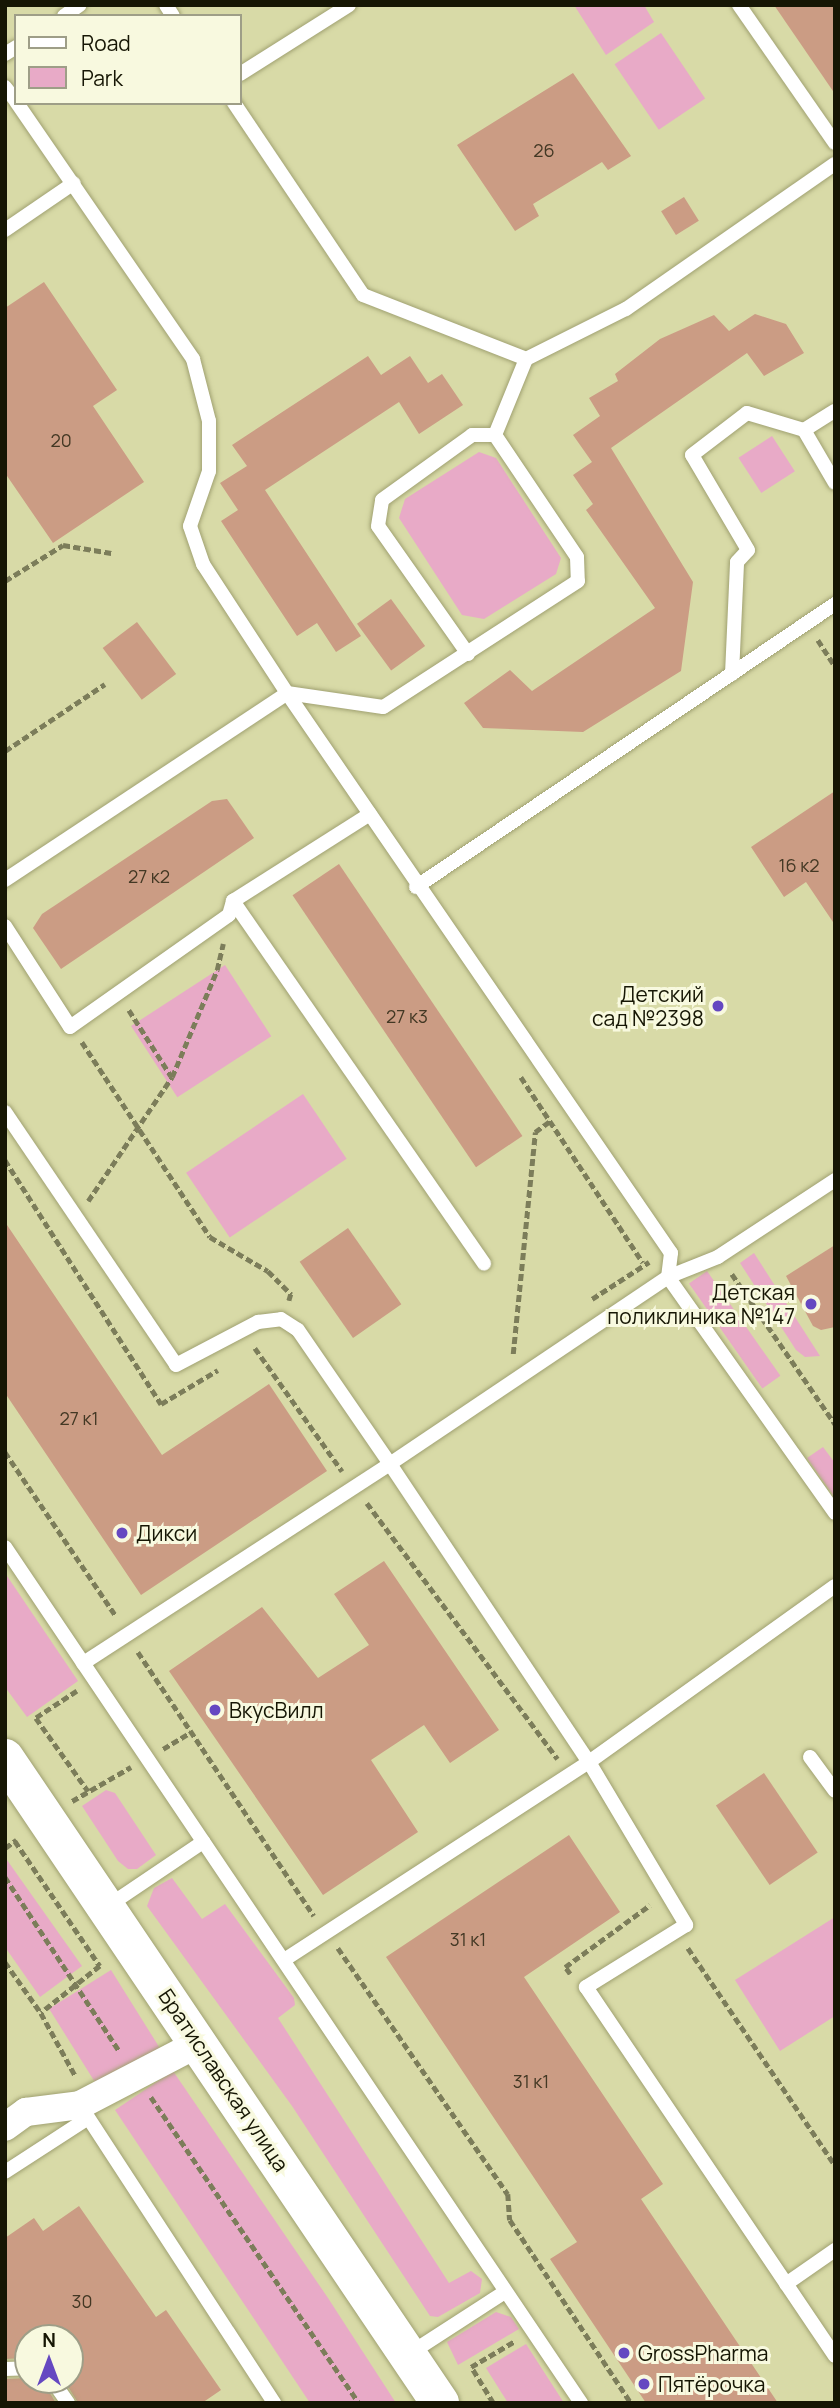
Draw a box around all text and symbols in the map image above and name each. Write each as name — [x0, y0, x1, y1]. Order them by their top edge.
legend — [14, 14, 242, 105]
text: Road — [81, 29, 131, 57]
text: Park — [81, 64, 123, 92]
house number: 26 — [533, 139, 555, 161]
house number: 20 — [50, 429, 72, 451]
house number: 16 к2 — [779, 854, 819, 876]
house number: 27 к2 — [128, 865, 170, 887]
place label: Детский сад №2398 — [592, 981, 704, 1031]
marker: Детский сад №2398 — [710, 998, 726, 1014]
house number: 27 к3 — [386, 1005, 428, 1027]
place label: Детская поликлиника №147 — [607, 1279, 795, 1329]
marker: Детская поликлиника №147 — [801, 1294, 821, 1314]
house number: 27 к1 — [60, 1407, 98, 1429]
place label: Дикси — [136, 1520, 197, 1546]
marker: Дикси — [114, 1525, 130, 1541]
place label: ВкусВилл — [229, 1697, 324, 1723]
marker: ВкусВилл — [207, 1702, 223, 1718]
house number: 31 к1 — [450, 1928, 486, 1950]
street label: Братиславская улица — [154, 1984, 294, 2176]
house number: 31 к1 — [513, 2070, 549, 2092]
house number: 30 — [72, 2290, 92, 2312]
north arrow — [14, 2324, 84, 2394]
text: N — [42, 2327, 56, 2353]
place label: GrossPharma — [638, 2340, 768, 2366]
marker: GrossPharma — [616, 2345, 632, 2361]
place label: Пятёрочка — [658, 2371, 765, 2397]
marker: Пятёрочка — [636, 2376, 652, 2392]

